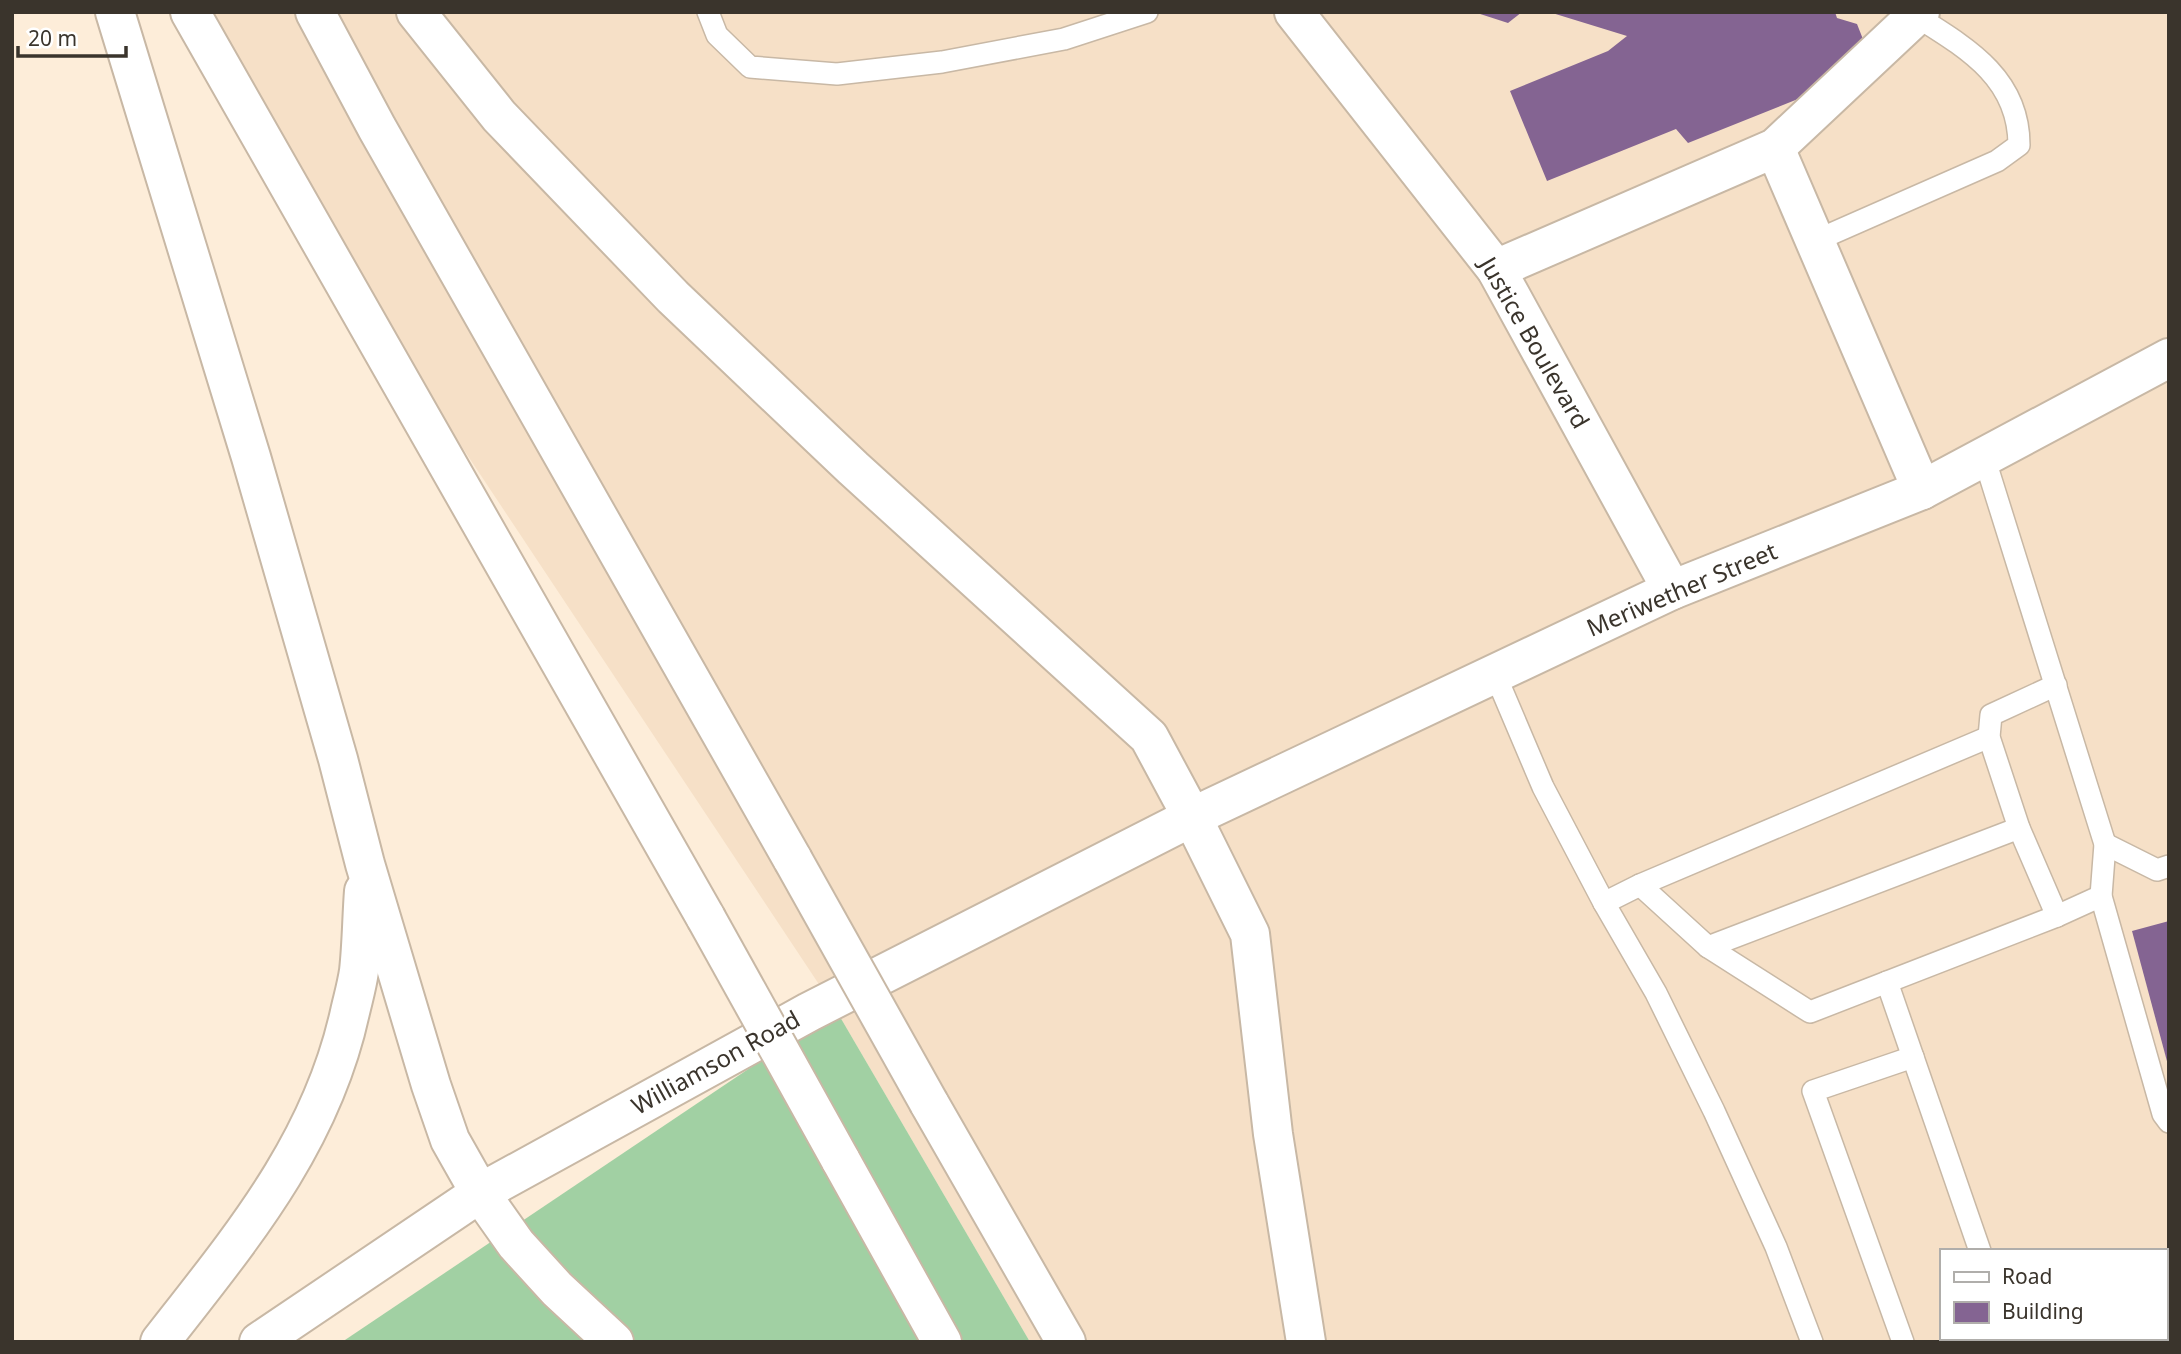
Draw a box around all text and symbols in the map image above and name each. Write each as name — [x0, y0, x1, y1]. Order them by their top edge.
scale bar — [18, 14, 126, 58]
text: 20 m — [28, 24, 77, 52]
street label: Justice Boulevard — [1472, 249, 1598, 434]
street label: Meriwether Street — [1581, 533, 1782, 644]
street label: Williamson Road — [625, 1002, 805, 1122]
legend — [1940, 1249, 2167, 1340]
text: Road — [2002, 1262, 2052, 1290]
text: Building — [2002, 1297, 2084, 1325]

